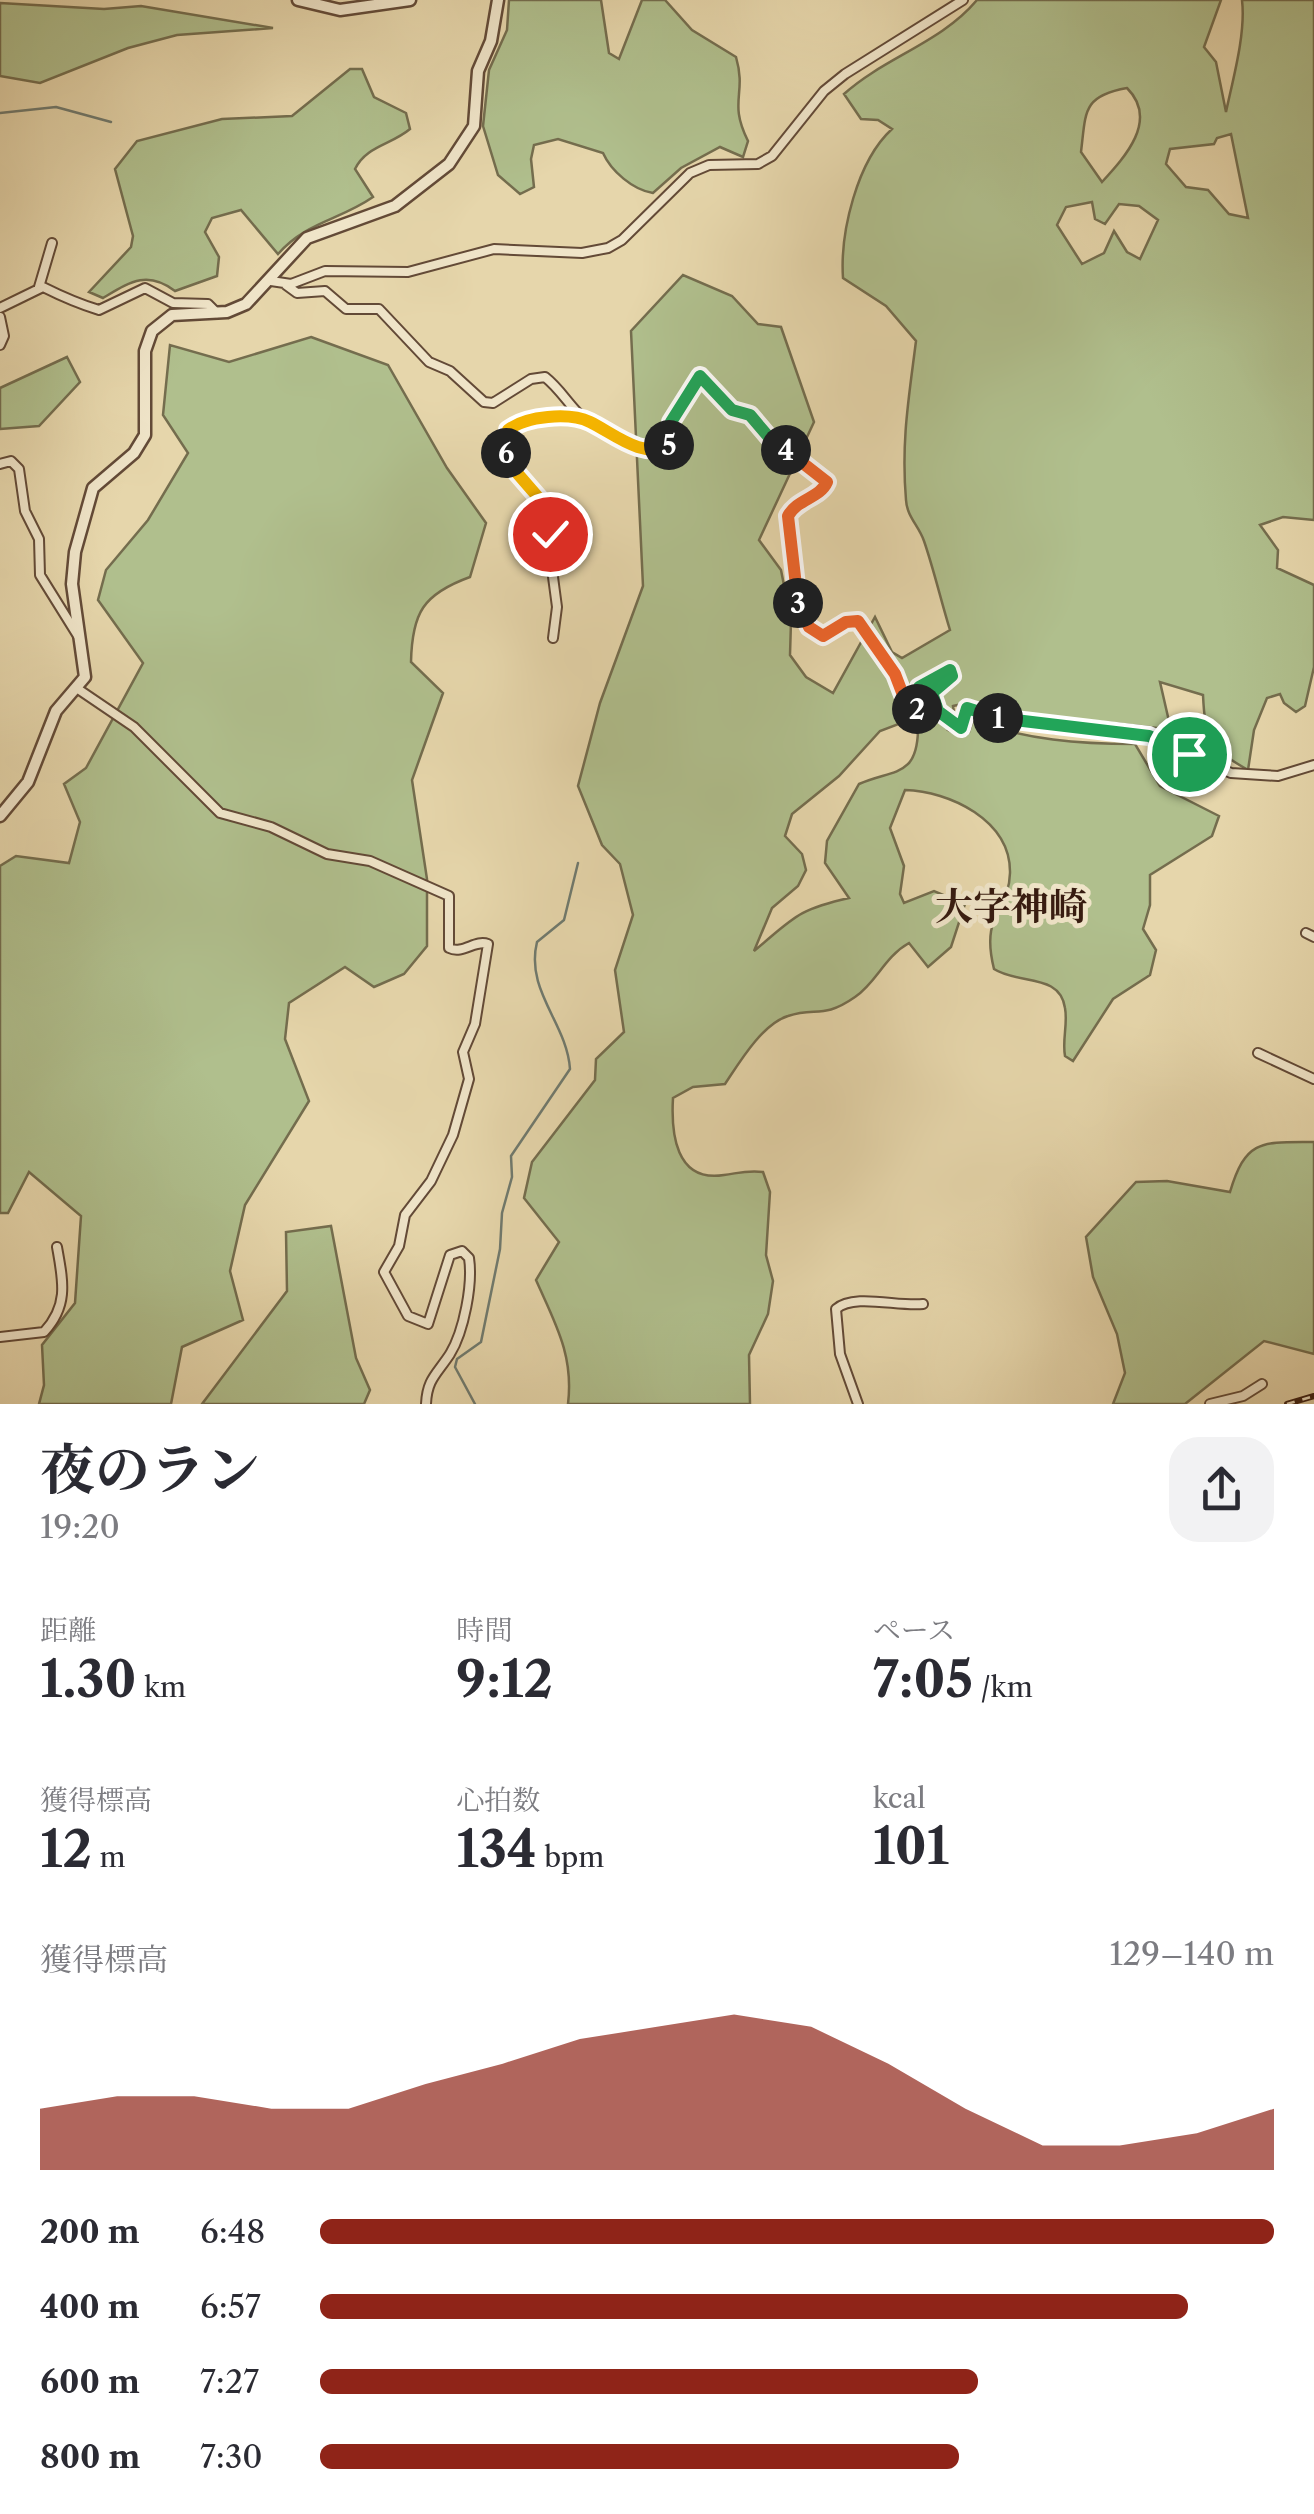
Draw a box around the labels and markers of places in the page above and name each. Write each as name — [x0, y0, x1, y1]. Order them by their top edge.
pin: 5 — [644, 420, 694, 470]
pin: 4 — [761, 425, 811, 475]
pin: 6 — [481, 428, 531, 478]
pin — [508, 492, 593, 577]
pin: 3 — [773, 578, 823, 628]
pin: 2 — [892, 684, 942, 734]
pin: 1 — [973, 693, 1023, 743]
pin — [1147, 712, 1232, 797]

